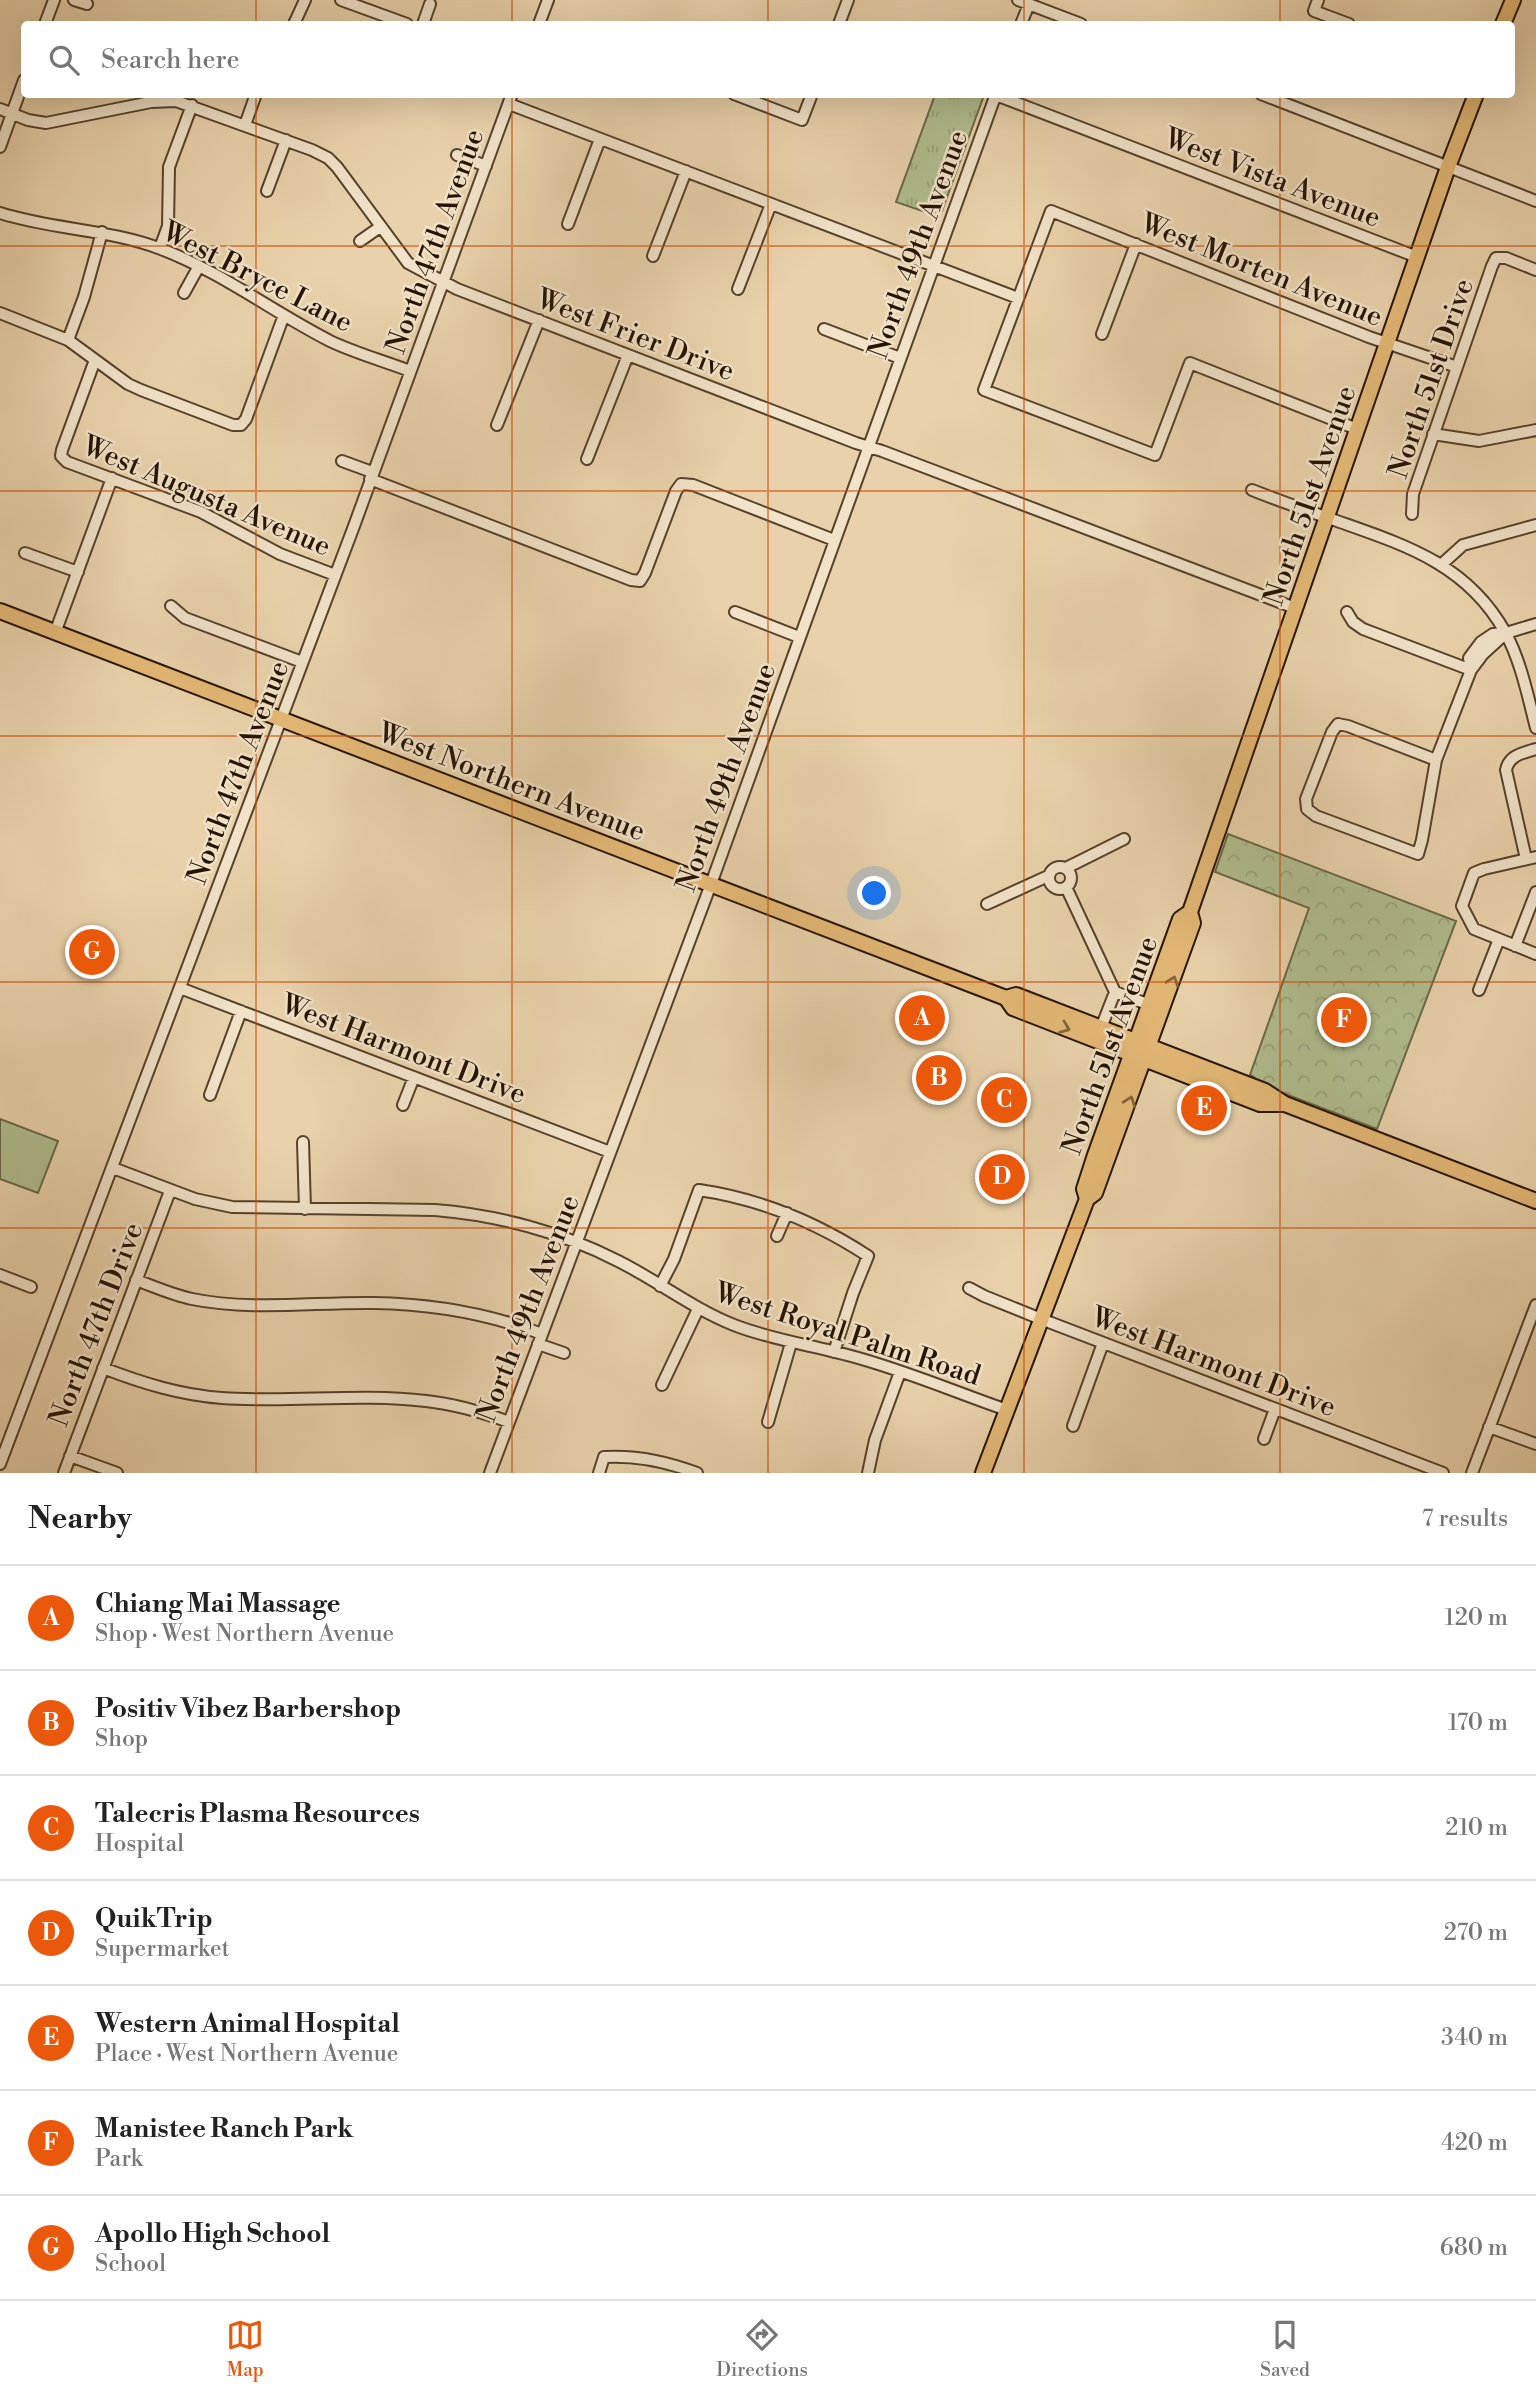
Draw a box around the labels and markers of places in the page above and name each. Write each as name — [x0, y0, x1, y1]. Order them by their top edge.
pin: G — [69, 926, 115, 978]
pin: A — [899, 992, 945, 1044]
pin: F — [1321, 994, 1367, 1046]
pin: B — [916, 1052, 962, 1104]
pin: C — [981, 1074, 1027, 1126]
pin: E — [1181, 1082, 1227, 1134]
pin: D — [979, 1151, 1025, 1203]

